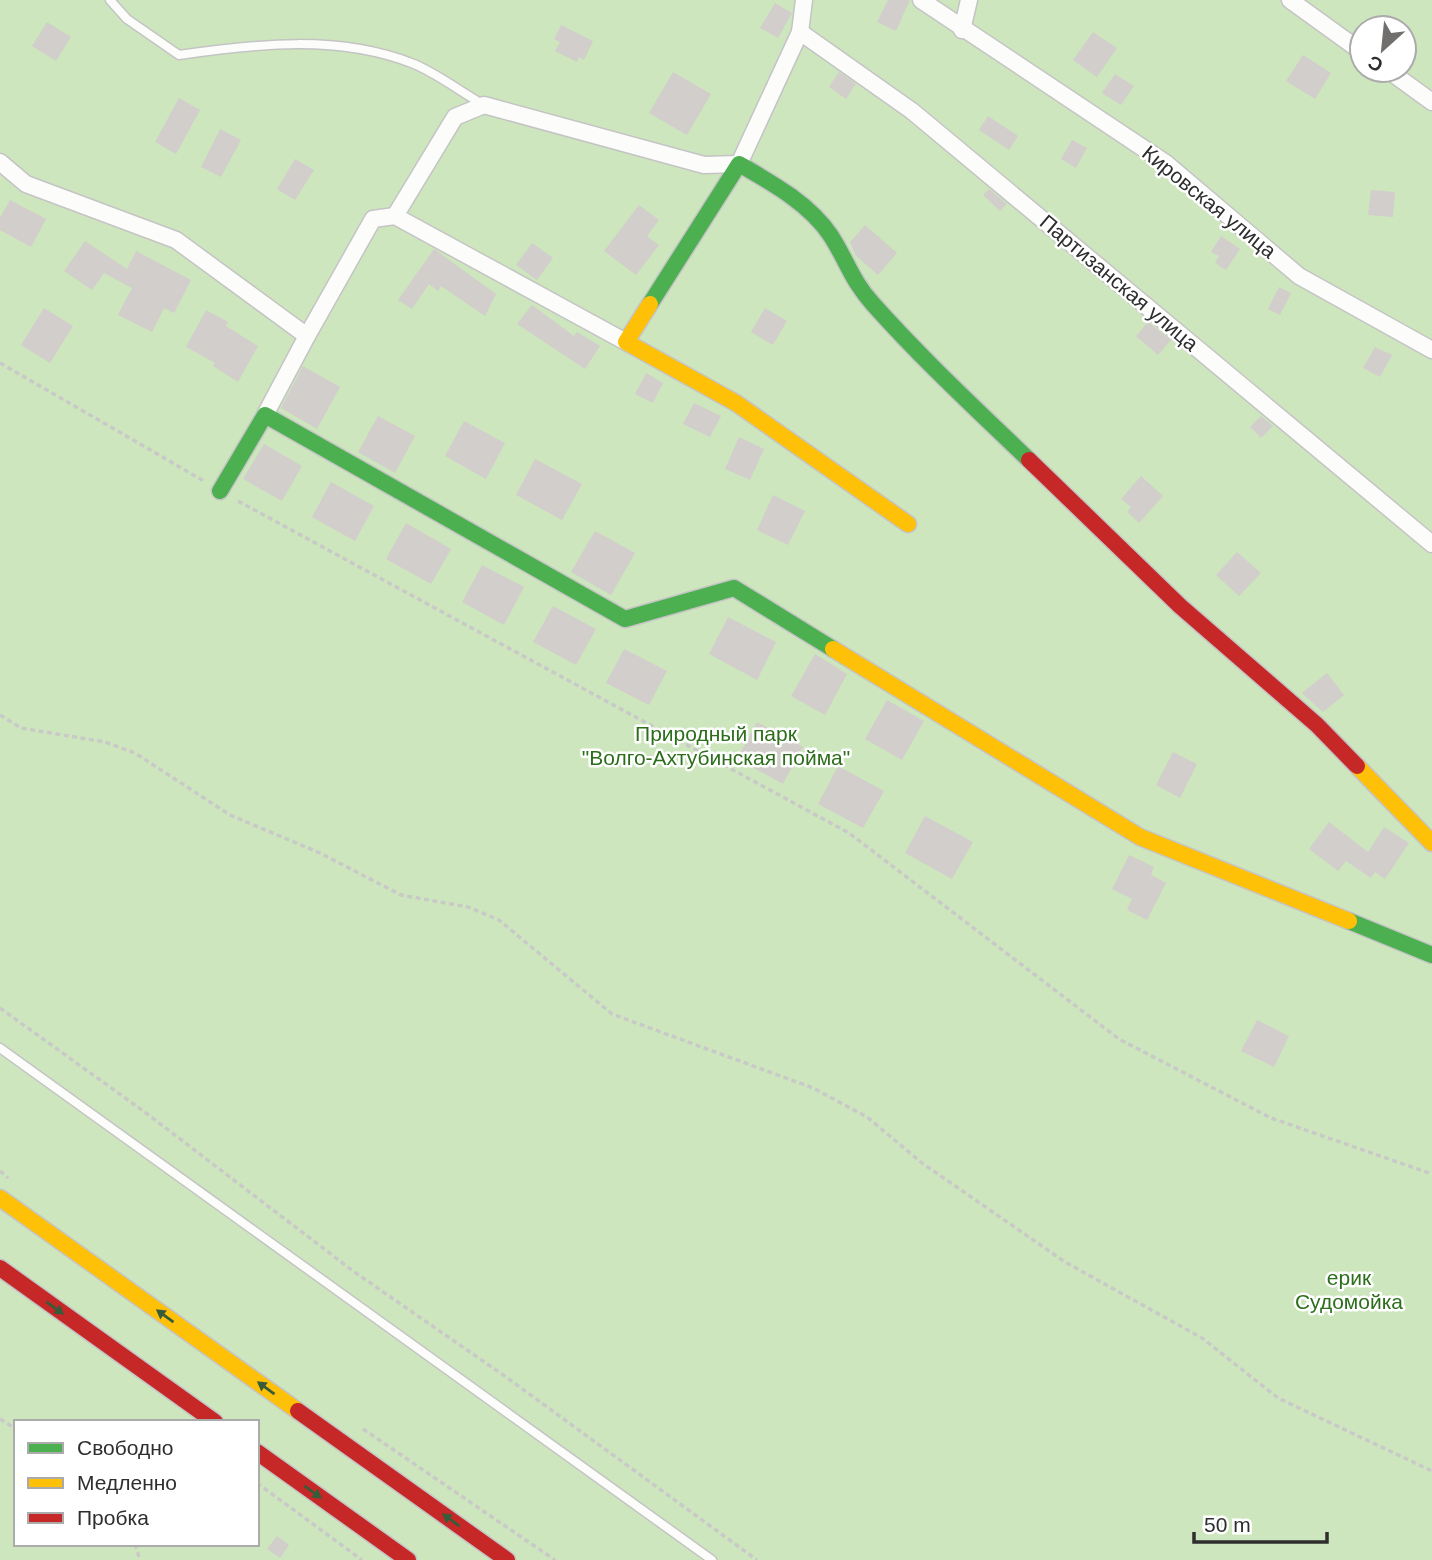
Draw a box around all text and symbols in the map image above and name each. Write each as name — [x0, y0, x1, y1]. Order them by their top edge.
north arrow — [1348, 14, 1418, 84]
text: С — [1364, 51, 1386, 76]
street label: Кировская улица — [1138, 141, 1281, 263]
street label: Партизанская улица — [1036, 210, 1203, 356]
park label: Природный парк "Волго-Ахтубинская пойма" — [582, 722, 850, 769]
park label: ерик Судомойка — [1295, 1266, 1403, 1313]
one-way arrow — [46, 1300, 64, 1314]
one-way arrow — [156, 1309, 174, 1323]
one-way arrow — [257, 1381, 275, 1395]
legend — [14, 1420, 259, 1546]
text: Свободно — [77, 1436, 174, 1459]
text: Медленно — [77, 1471, 177, 1494]
one-way arrow — [304, 1485, 322, 1499]
scale bar — [1194, 1500, 1327, 1544]
text: Пробка — [77, 1506, 149, 1529]
one-way arrow — [442, 1513, 460, 1527]
text: 50 m — [1204, 1513, 1251, 1536]

